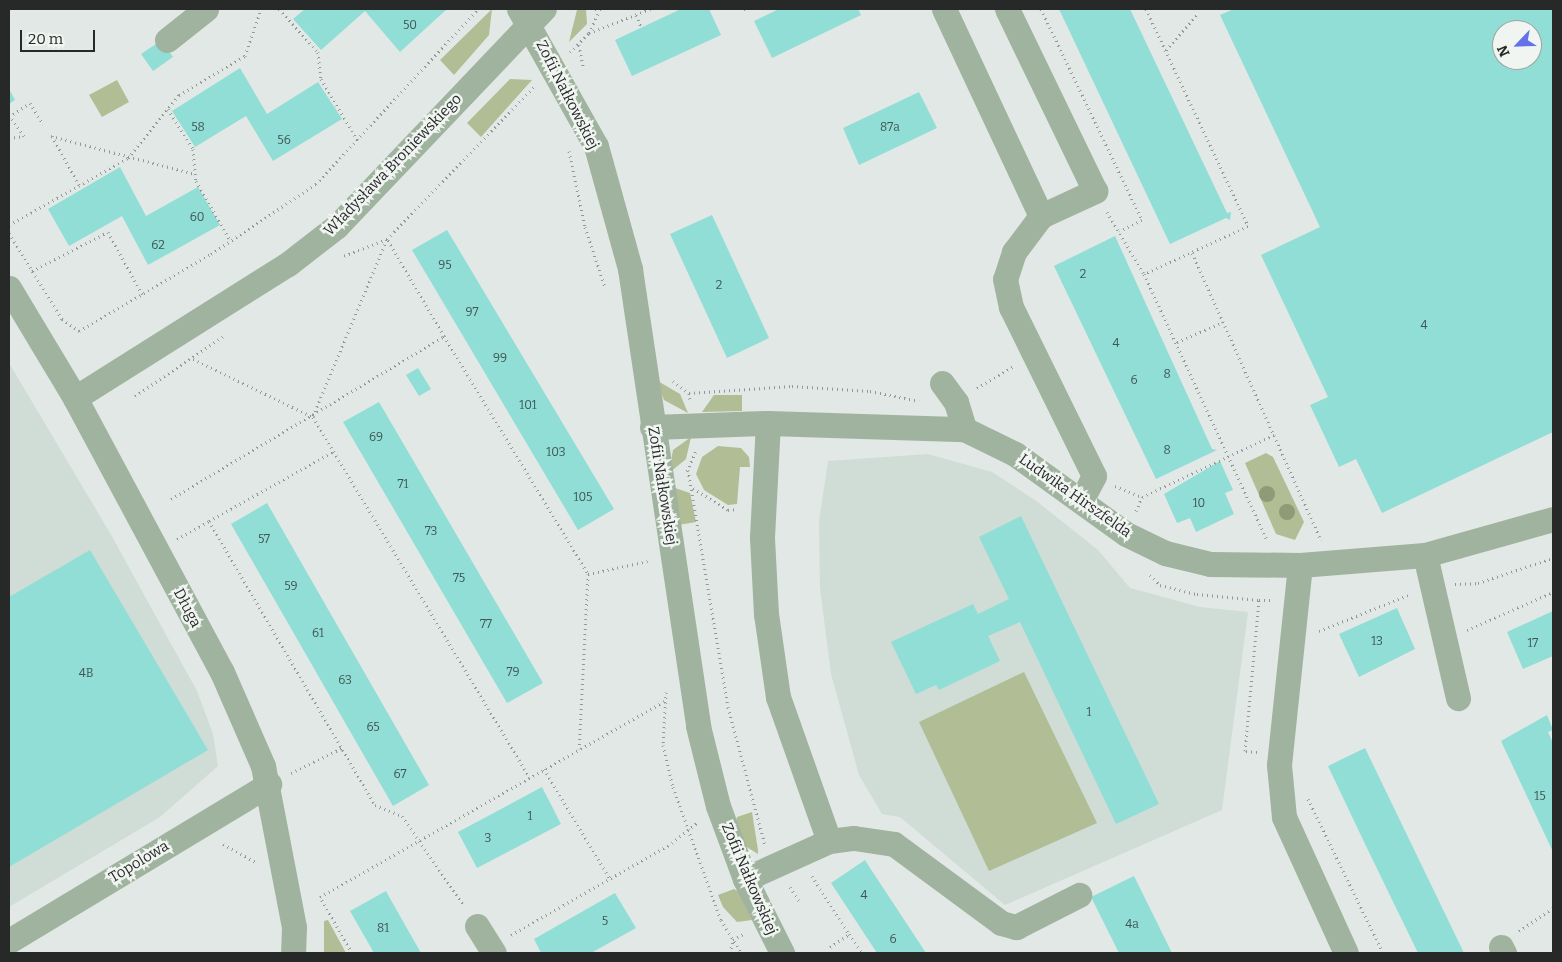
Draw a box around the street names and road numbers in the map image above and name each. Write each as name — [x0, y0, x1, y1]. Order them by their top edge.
street label: Zofii Nałkowskiej — [532, 38, 602, 152]
street label: Władysława Broniewskiego — [320, 90, 466, 240]
street label: Zofii Nałkowskiej — [644, 425, 680, 547]
street label: Ludwika Hirszfelda — [1015, 450, 1135, 542]
street label: Długa — [169, 585, 205, 631]
street label: Zofii Nałkowskiej — [717, 820, 781, 938]
street label: Topolowa — [106, 837, 172, 887]

